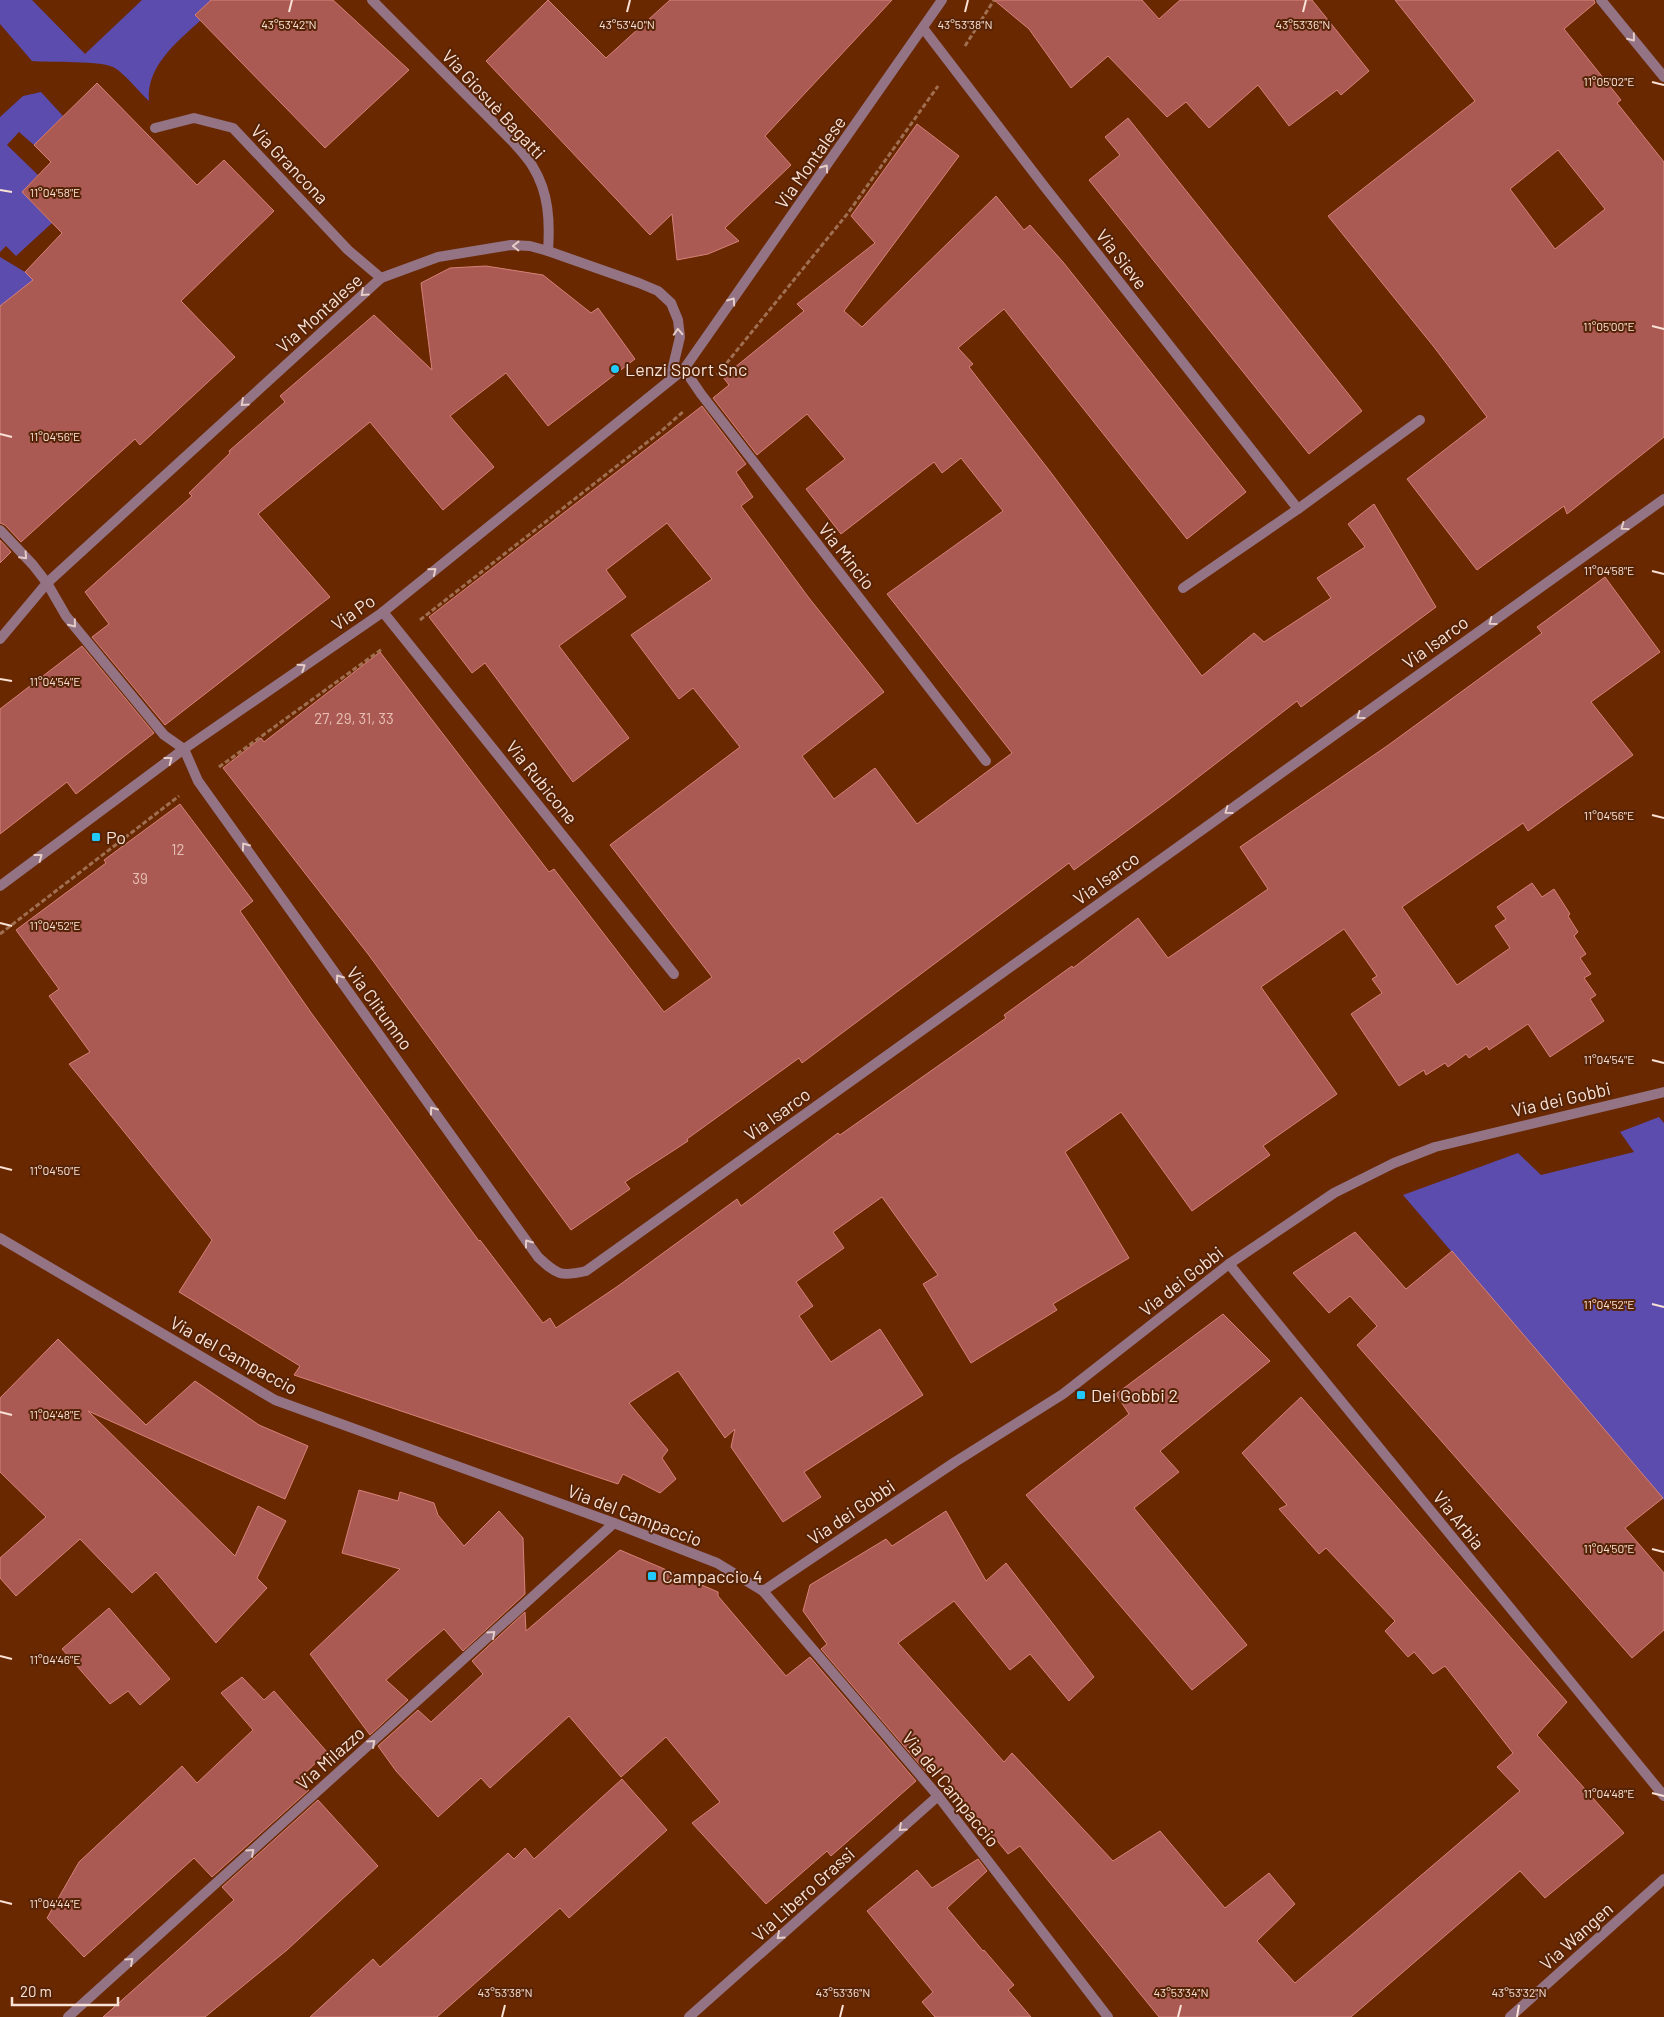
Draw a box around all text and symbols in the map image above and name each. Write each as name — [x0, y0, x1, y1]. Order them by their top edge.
text: 43°53'42"N — [261, 17, 317, 31]
text: 43°53'40"N — [599, 17, 655, 31]
text: 43°53'38"N — [938, 17, 993, 31]
text: 43°53'36"N — [1276, 17, 1330, 31]
one-way arrow — [1626, 32, 1634, 41]
street label: Via Giosuè Bagatti — [438, 45, 550, 163]
text: 11°05'02"E — [1583, 74, 1635, 88]
street label: Via Montalese — [770, 111, 850, 213]
street label: Via Grancona — [247, 120, 333, 208]
one-way arrow — [819, 164, 828, 174]
text: 11°04'58"E — [30, 185, 80, 199]
street label: Via Sieve — [1092, 225, 1152, 293]
one-way arrow — [512, 241, 520, 251]
street label: Via Montalese — [272, 269, 366, 357]
one-way arrow — [361, 287, 370, 296]
one-way arrow — [726, 297, 735, 307]
text: 11°05'00"E — [1583, 319, 1635, 333]
one-way arrow — [673, 327, 684, 335]
place label: Lenzi Sport Snc — [625, 358, 747, 380]
marker: Lenzi Sport Snc — [609, 363, 621, 375]
one-way arrow — [241, 397, 250, 406]
text: 11°04'56"E — [30, 429, 80, 443]
street label: Via Mincio — [814, 518, 880, 594]
one-way arrow — [1620, 521, 1630, 530]
one-way arrow — [18, 551, 27, 560]
text: 11°04'58"E — [1584, 563, 1634, 577]
one-way arrow — [428, 567, 437, 576]
street label: Via Po — [327, 589, 379, 635]
street label: Via Isarco — [1398, 611, 1472, 673]
one-way arrow — [1489, 616, 1498, 624]
one-way arrow — [67, 619, 76, 628]
one-way arrow — [297, 664, 306, 673]
text: 11°04'54"E — [30, 674, 80, 688]
house number: 27, 29, 31, 33 — [314, 709, 394, 727]
one-way arrow — [1356, 710, 1366, 719]
street label: Via Rubicone — [502, 736, 582, 828]
one-way arrow — [163, 757, 172, 765]
one-way arrow — [1224, 805, 1234, 814]
text: 11°04'56"E — [1584, 808, 1634, 822]
place label: Po — [106, 826, 126, 848]
marker: Po — [90, 831, 102, 843]
house number: 12 — [171, 840, 185, 858]
one-way arrow — [242, 842, 251, 852]
street label: Via Isarco — [1069, 847, 1143, 909]
one-way arrow — [33, 854, 43, 863]
house number: 39 — [132, 869, 148, 887]
text: 11°04'52"E — [30, 918, 80, 932]
street label: Via Clitumno — [342, 962, 418, 1054]
one-way arrow — [336, 974, 345, 984]
text: 11°04'54"E — [1584, 1052, 1634, 1066]
street label: Via dei Gobbi — [1509, 1077, 1613, 1121]
street label: Via Isarco — [740, 1083, 814, 1145]
one-way arrow — [430, 1107, 440, 1116]
text: 11°04'50"E — [29, 1163, 81, 1177]
one-way arrow — [525, 1239, 534, 1249]
street label: Via dei Gobbi — [1135, 1241, 1227, 1321]
text: 11°04'52"E — [1584, 1297, 1634, 1311]
street label: Via del Campaccio — [166, 1311, 302, 1399]
place label: Dei Gobbi 2 — [1091, 1384, 1178, 1406]
marker: Dei Gobbi 2 — [1075, 1389, 1087, 1401]
text: 11°04'48"E — [30, 1407, 80, 1421]
street label: Via dei Gobbi — [803, 1475, 899, 1549]
street label: Via del Campaccio — [565, 1479, 705, 1551]
street label: Via Arbia — [1429, 1486, 1489, 1554]
text: 11°04'50"E — [1583, 1541, 1635, 1555]
place label: Campaccio 4 — [662, 1565, 763, 1587]
marker: Campaccio 4 — [646, 1570, 658, 1582]
one-way arrow — [487, 1631, 496, 1640]
text: 11°04'46"E — [30, 1652, 80, 1666]
street label: Via Milazzo — [291, 1722, 369, 1794]
street label: Via del Campaccio — [898, 1727, 1004, 1851]
one-way arrow — [366, 1740, 375, 1749]
text: 11°04'48"E — [1584, 1786, 1634, 1800]
one-way arrow — [898, 1822, 907, 1831]
street label: Via Libero Grassi — [747, 1842, 859, 1946]
one-way arrow — [246, 1849, 255, 1858]
text: 11°04'44"E — [29, 1896, 81, 1910]
street label: Via Wangen — [1535, 1897, 1617, 1975]
one-way arrow — [777, 1930, 786, 1939]
one-way arrow — [125, 1958, 134, 1967]
scale bar — [12, 1974, 119, 2006]
text: 20 m — [20, 1982, 52, 2000]
text: 43°53'38"N — [478, 1985, 533, 1999]
text: 43°53'36"N — [816, 1985, 870, 1999]
text: 43°53'34"N — [1153, 1985, 1209, 1999]
text: 43°53'32"N — [1491, 1985, 1547, 1999]

